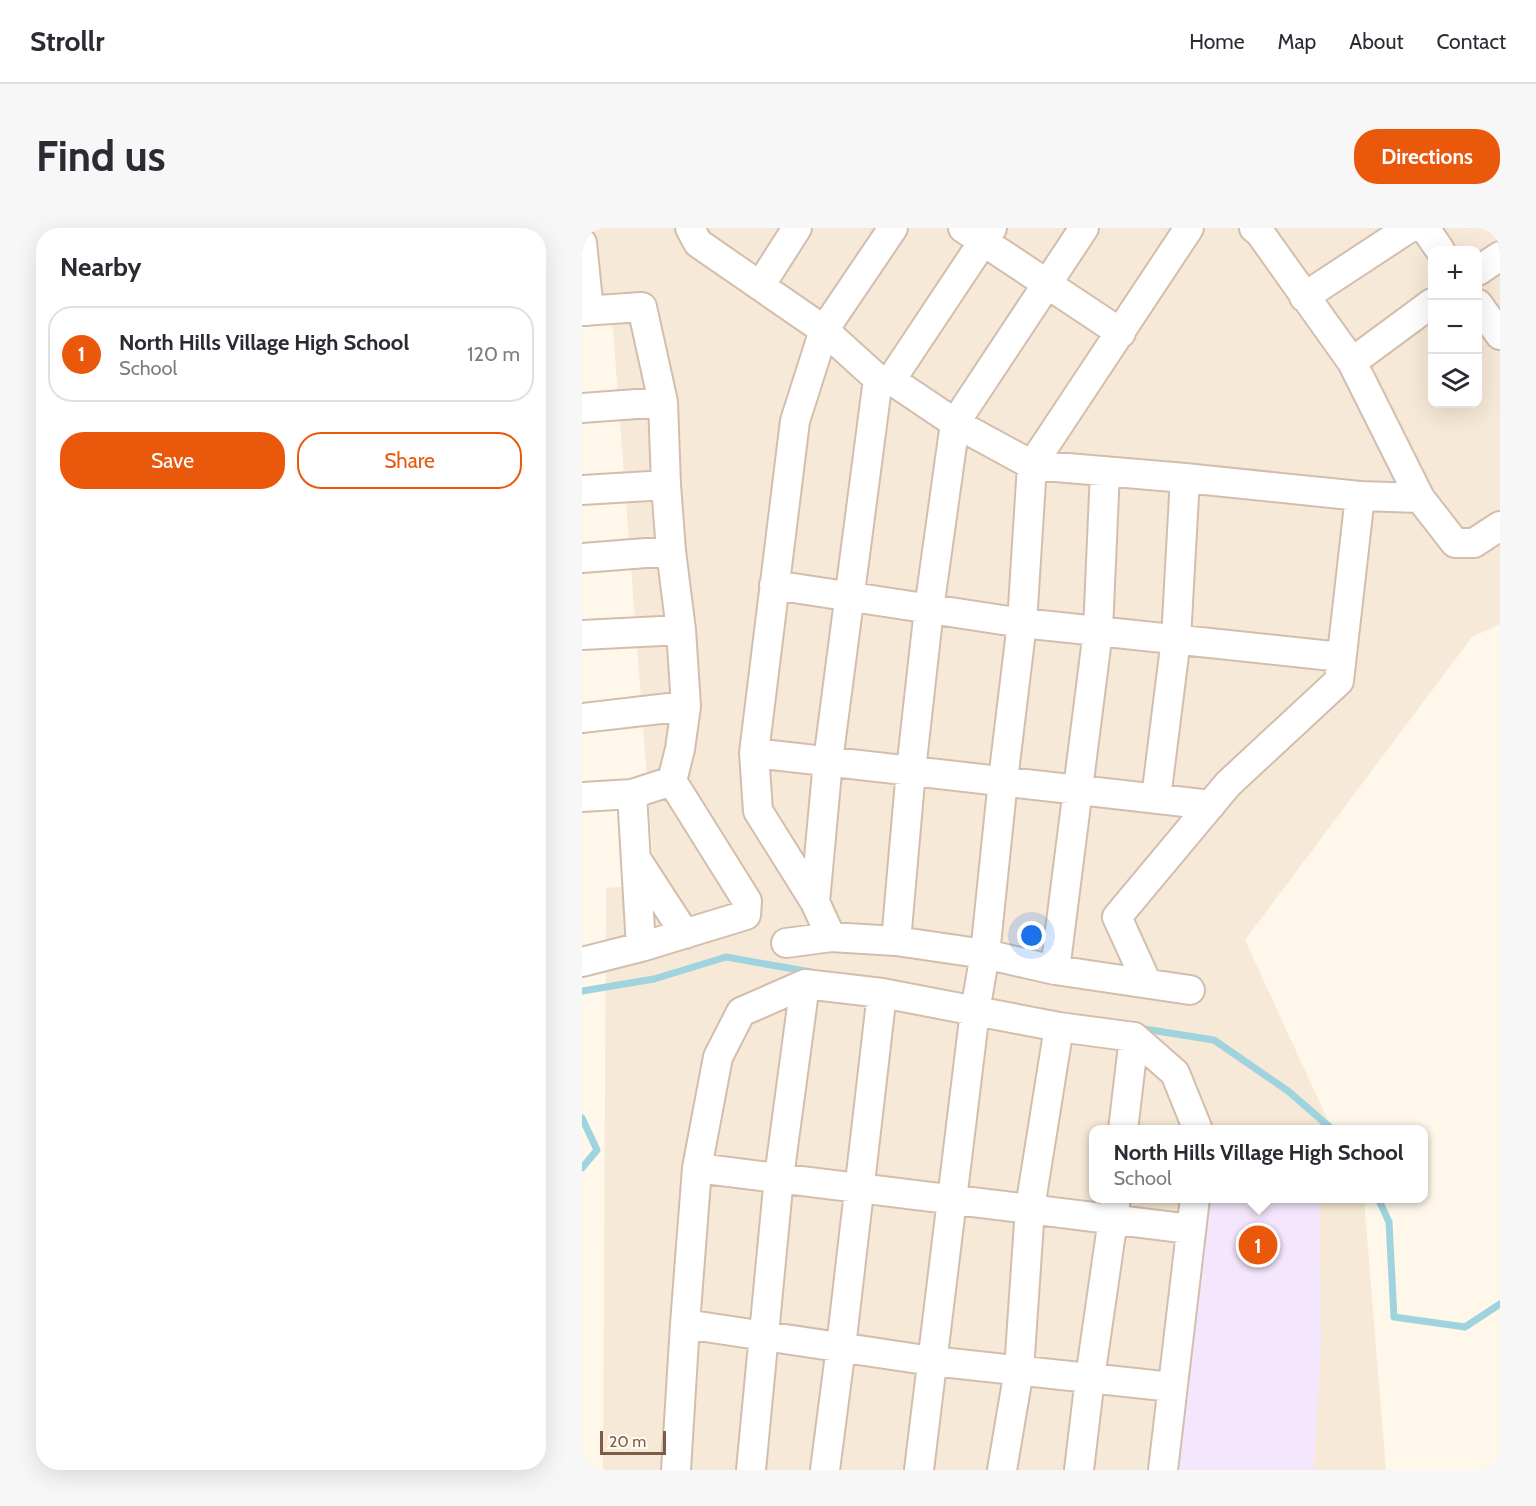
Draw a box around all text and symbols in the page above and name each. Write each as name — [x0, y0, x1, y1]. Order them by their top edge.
text: Strollr — [30, 24, 104, 58]
text: Home — [1189, 29, 1245, 54]
text: Map — [1278, 29, 1316, 54]
text: About — [1349, 29, 1403, 54]
text: Contact — [1436, 29, 1506, 54]
button: Directions — [1354, 129, 1500, 184]
text: Find us — [36, 130, 165, 182]
map controls — [1428, 246, 1482, 408]
button: + — [1428, 246, 1482, 300]
text: Nearby — [60, 251, 141, 283]
button: − — [1428, 300, 1482, 354]
text: North Hills Village High School — [119, 329, 409, 356]
text: 1 — [78, 342, 85, 366]
text: 120 m — [467, 342, 520, 366]
button: layers — [1428, 354, 1482, 408]
text: School — [119, 356, 177, 380]
button: Save — [60, 432, 285, 489]
button: Share — [297, 432, 522, 489]
your location — [1017, 921, 1046, 950]
popup — [1089, 1125, 1428, 1203]
text: North Hills Village High School — [1113, 1139, 1404, 1166]
text: School — [1113, 1166, 1172, 1190]
pin: 1 — [1238, 1222, 1278, 1268]
scale bar — [600, 1428, 666, 1456]
text: 20 m — [609, 1432, 646, 1451]

